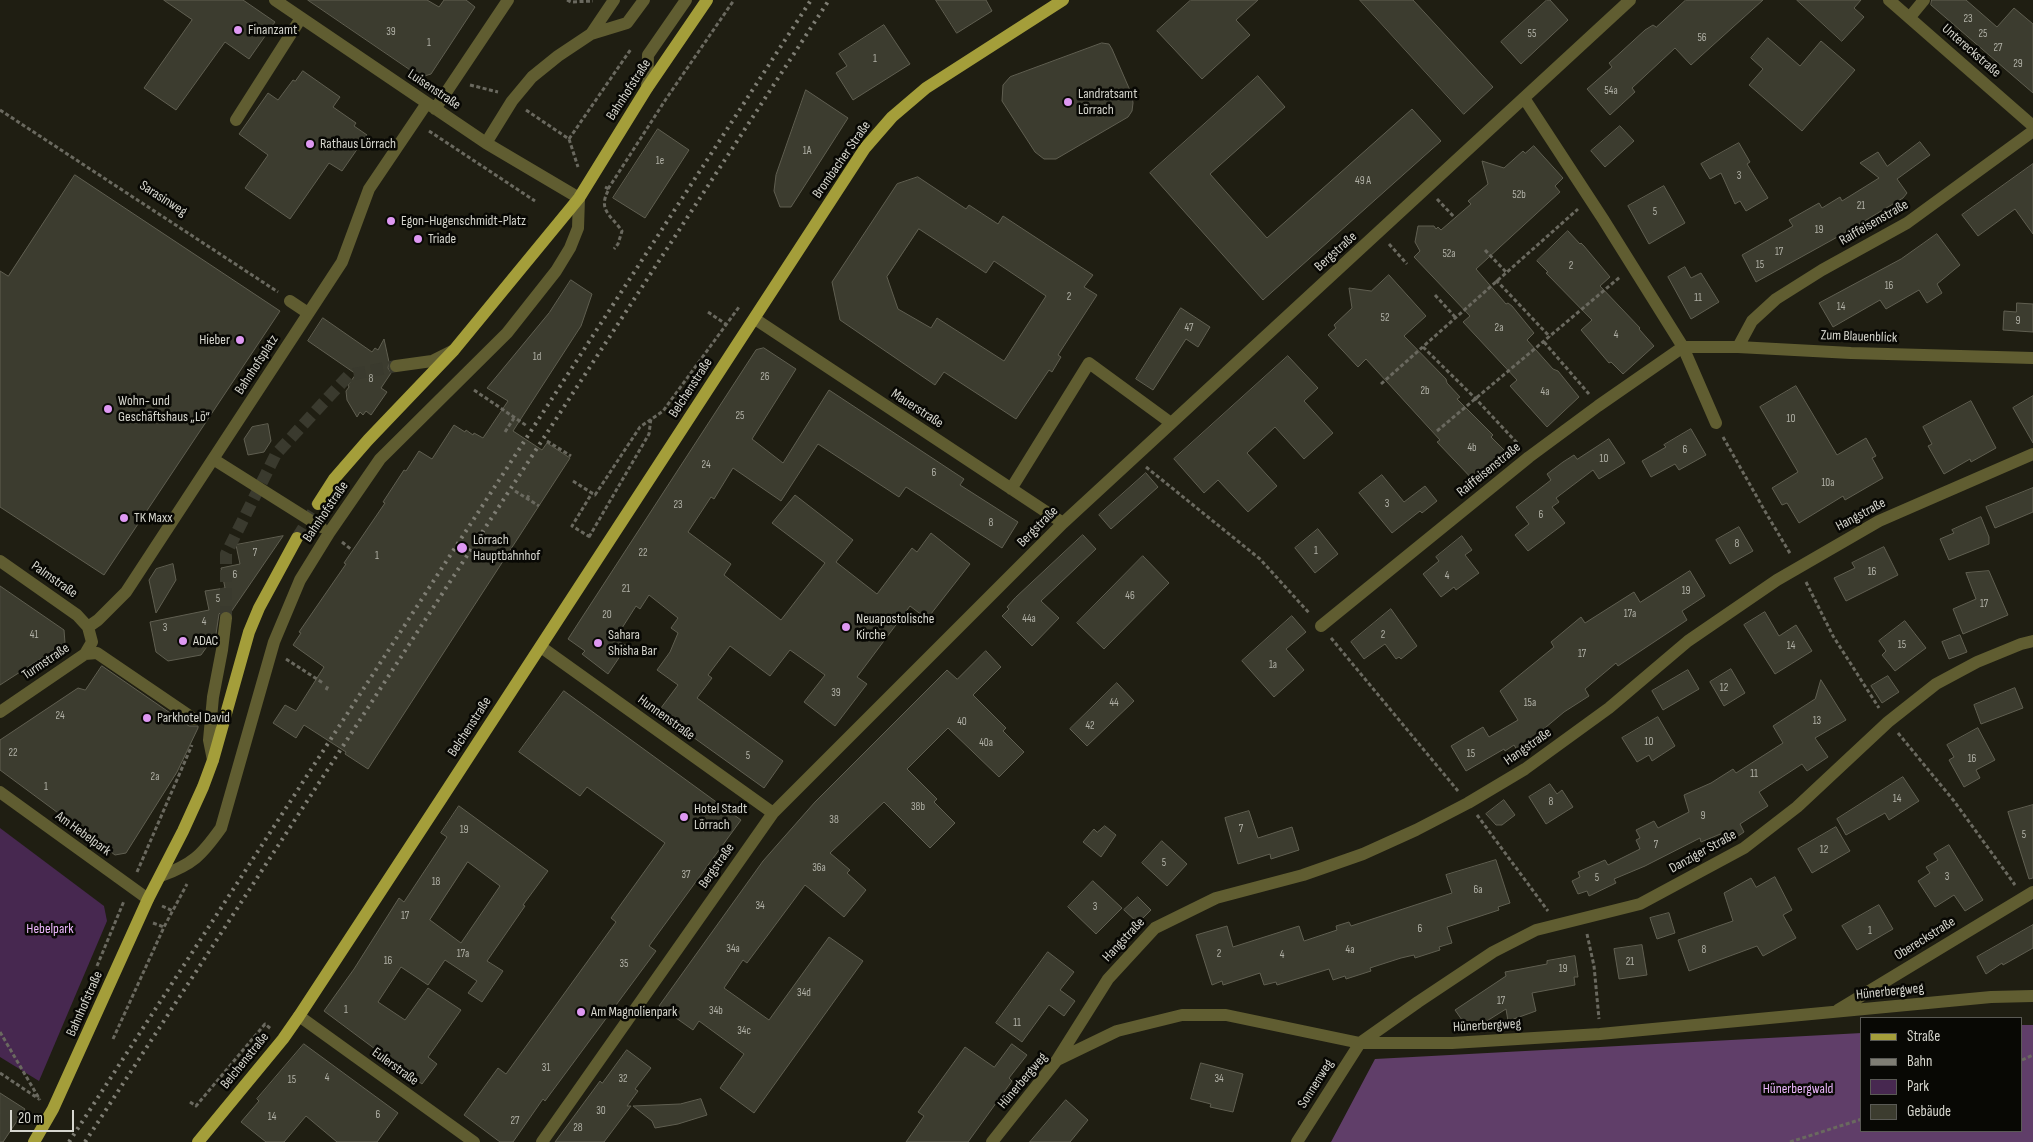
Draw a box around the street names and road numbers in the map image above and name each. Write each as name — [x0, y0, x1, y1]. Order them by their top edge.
street label: Untereckstraße — [1938, 21, 2004, 81]
street label: Bahnhofstraße — [603, 56, 655, 124]
street label: Luisenstraße — [404, 66, 464, 114]
street label: Brombacher Straße — [809, 118, 875, 202]
street label: Sarasinweg — [136, 177, 190, 221]
street label: Raiffeisenstraße — [1837, 197, 1911, 249]
street label: Bergstraße — [1311, 229, 1361, 275]
street label: Zum Blauenblick — [1820, 327, 1898, 347]
street label: Bahnhofsplatz — [232, 332, 282, 398]
street label: Belchenstraße — [666, 355, 716, 421]
street label: Mauerstraße — [888, 386, 946, 432]
street label: Raiffeisenstraße — [1454, 439, 1524, 501]
street label: Bahnhofstraße — [300, 479, 352, 545]
street label: Hangstraße — [1833, 495, 1889, 535]
street label: Bergstraße — [1014, 503, 1062, 551]
street label: Palmstraße — [28, 558, 80, 602]
street label: Turmstraße — [19, 640, 73, 684]
street label: Hunnenstraße — [634, 692, 698, 744]
street label: Belchenstraße — [445, 694, 495, 760]
street label: Hangstraße — [1501, 725, 1555, 769]
street label: Am Hebelpark — [52, 808, 114, 860]
street label: Danziger Straße — [1666, 827, 1740, 877]
street label: Bergstraße — [695, 840, 739, 892]
street label: Hangstraße — [1099, 914, 1149, 966]
street label: Obereckstraße — [1892, 914, 1958, 964]
street label: Bahnhofstraße — [63, 969, 107, 1039]
street label: Hünerbergweg — [1855, 980, 1925, 1004]
street label: Hünerbergweg — [1453, 1016, 1521, 1036]
street label: Belchenstraße — [217, 1029, 273, 1093]
street label: Eulerstraße — [368, 1044, 422, 1090]
street label: Hünerbergweg — [995, 1049, 1051, 1113]
street label: Sonnenweg — [1294, 1056, 1338, 1112]

